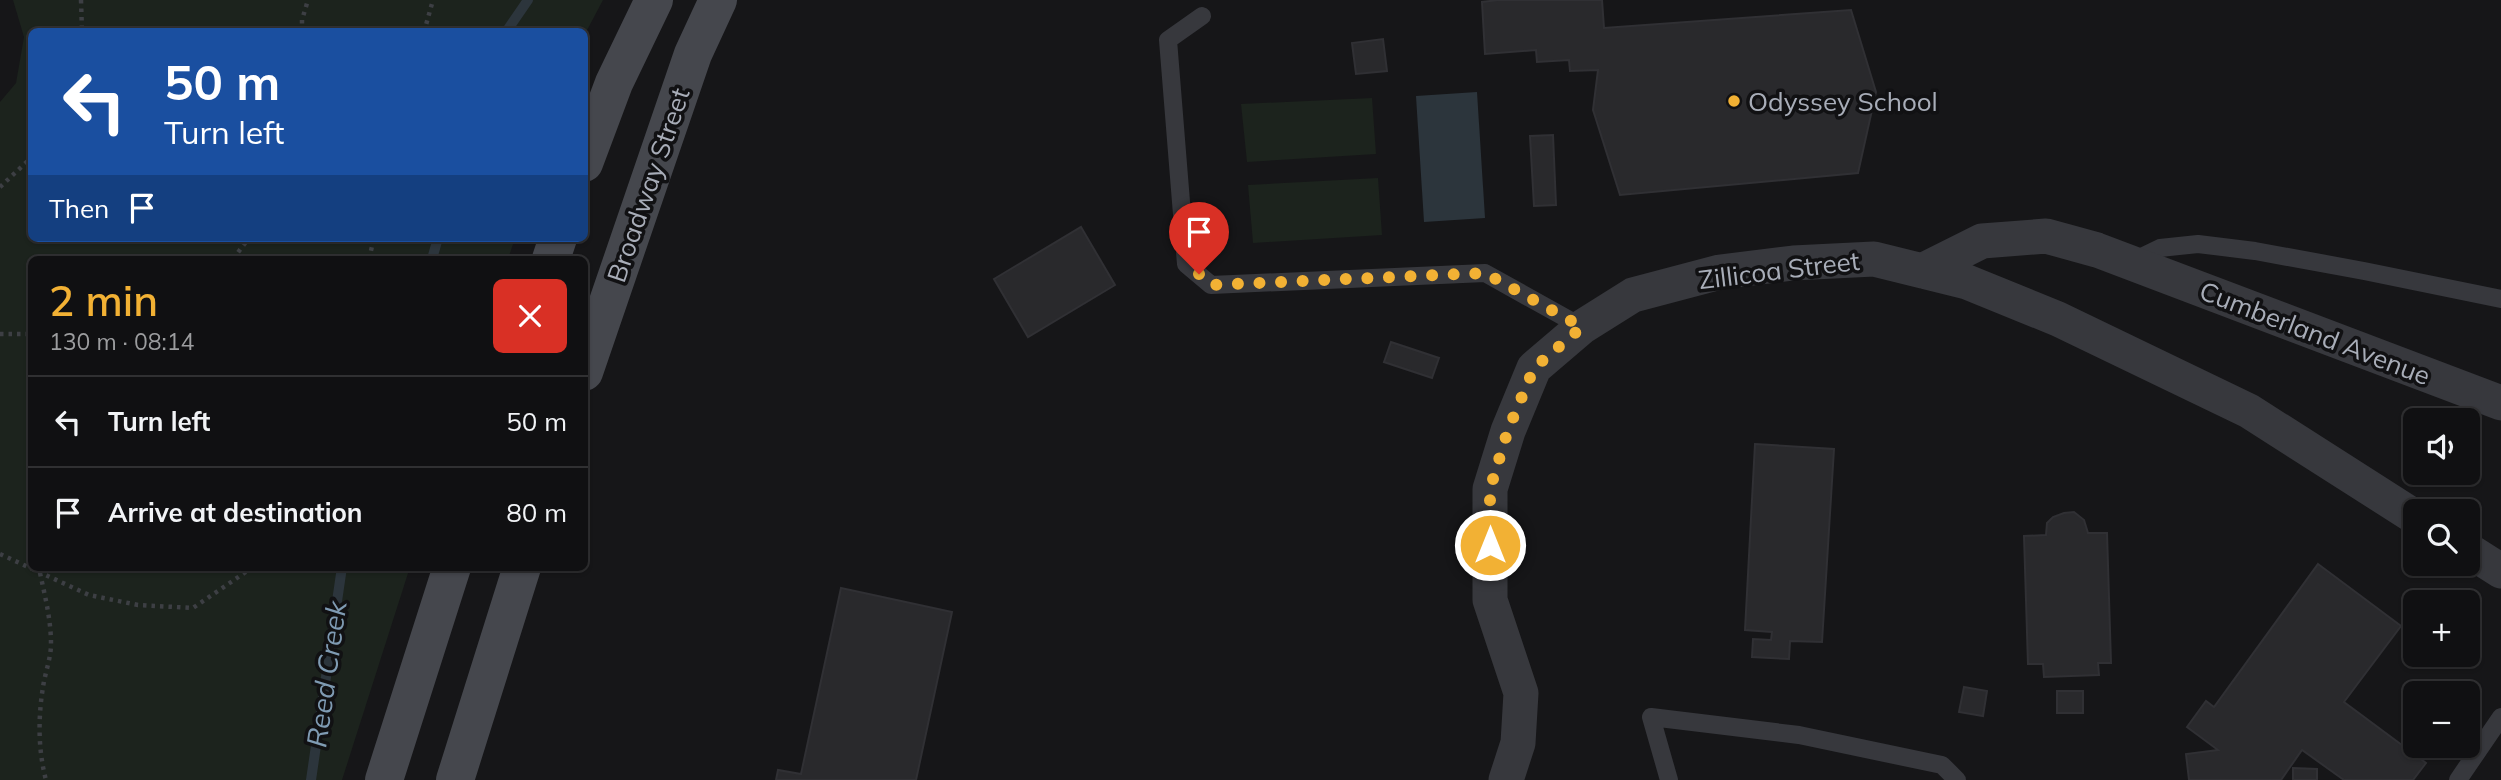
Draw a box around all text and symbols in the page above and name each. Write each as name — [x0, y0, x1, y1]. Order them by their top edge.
text: 50 m — [164, 51, 280, 112]
icon: left — [49, 56, 140, 147]
street label: Broadway Street — [599, 84, 697, 286]
place label: Odyssey School — [1748, 85, 1938, 118]
marker: Odyssey School — [1726, 93, 1742, 109]
text: Turn left — [164, 112, 284, 152]
icon: arrive — [123, 189, 161, 227]
text: Then — [49, 192, 109, 225]
pin — [1169, 202, 1229, 274]
icon: arrive — [1180, 213, 1218, 251]
street label: Zillicoa Street — [1697, 244, 1861, 296]
text: 2 min — [49, 274, 158, 327]
street label: Cumberland Avenue — [2195, 274, 2435, 392]
button: close — [493, 279, 567, 353]
text: 130 m · 08:14 — [49, 327, 194, 356]
icon: left — [49, 403, 87, 441]
text: Turn left — [108, 405, 210, 438]
text: 50 m — [506, 405, 567, 438]
map controls — [2403, 408, 2480, 758]
button: sound — [2403, 408, 2480, 485]
icon: arrive — [49, 494, 87, 532]
text: Arrive at destination — [108, 496, 363, 529]
text: 80 m — [506, 496, 567, 529]
button: search — [2403, 499, 2480, 576]
position arrow — [1453, 508, 1527, 582]
button: + — [2403, 590, 2480, 667]
water label: Reed Creek — [298, 597, 354, 750]
button: − — [2403, 681, 2480, 758]

